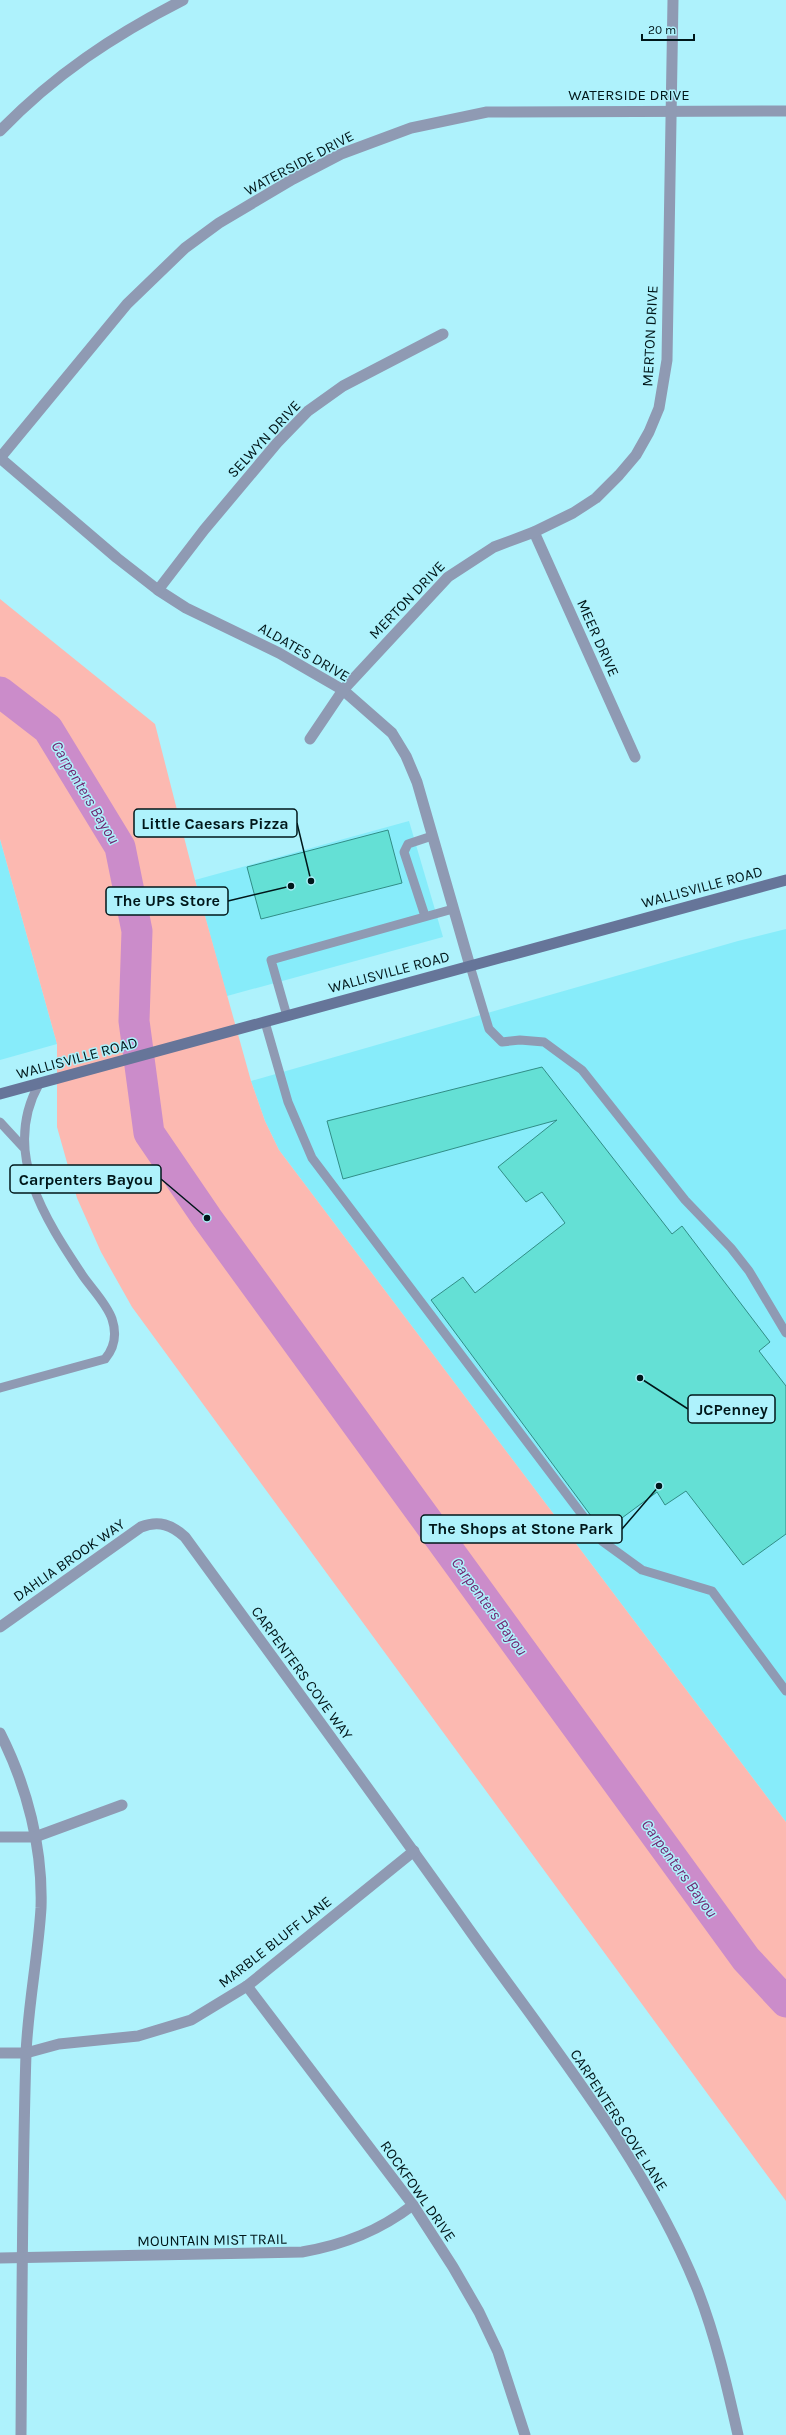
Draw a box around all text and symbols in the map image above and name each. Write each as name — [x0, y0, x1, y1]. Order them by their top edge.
scale bar — [642, 16, 694, 42]
text: 20 m — [648, 23, 676, 37]
street label: WATERSIDE DRIVE — [568, 86, 690, 104]
street label: WATERSIDE DRIVE — [241, 127, 357, 199]
street label: MERTON DRIVE — [638, 285, 662, 387]
street label: SELWYN DRIVE — [223, 396, 305, 482]
street label: MERTON DRIVE — [365, 557, 449, 643]
street label: MEER DRIVE — [573, 597, 623, 679]
street label: ALDATES DRIVE — [255, 619, 353, 685]
water label: Carpenters Bayou — [47, 737, 124, 847]
callout: Little Caesars Pizza — [134, 809, 297, 837]
text: Little Caesars Pizza — [141, 814, 289, 833]
street label: WALLISVILLE ROAD — [639, 862, 765, 912]
callout: The UPS Store — [106, 887, 228, 915]
text: The UPS Store — [114, 891, 220, 910]
street label: WALLISVILLE ROAD — [326, 947, 452, 997]
street label: WALLISVILLE ROAD — [14, 1033, 140, 1083]
callout: Carpenters Bayou — [10, 1165, 161, 1193]
text: Carpenters Bayou — [19, 1170, 153, 1189]
callout: JCPenney — [688, 1395, 775, 1423]
text: JCPenney — [696, 1400, 768, 1419]
street label: DAHLIA BROOK WAY — [10, 1514, 129, 1605]
callout: The Shops at Stone Park — [421, 1515, 622, 1543]
text: The Shops at Stone Park — [429, 1519, 614, 1538]
water label: Carpenters Bayou — [448, 1553, 532, 1659]
street label: CARPENTERS COVE WAY — [248, 1603, 357, 1744]
water label: Carpenters Bayou — [638, 1815, 722, 1921]
street label: MARBLE BLUFF LANE — [215, 1892, 335, 1992]
street label: CARPENTERS COVE LANE — [566, 2046, 672, 2194]
street label: ROCKFOWL DRIVE — [377, 2137, 459, 2245]
street label: MOUNTAIN MIST TRAIL — [137, 2230, 287, 2250]

